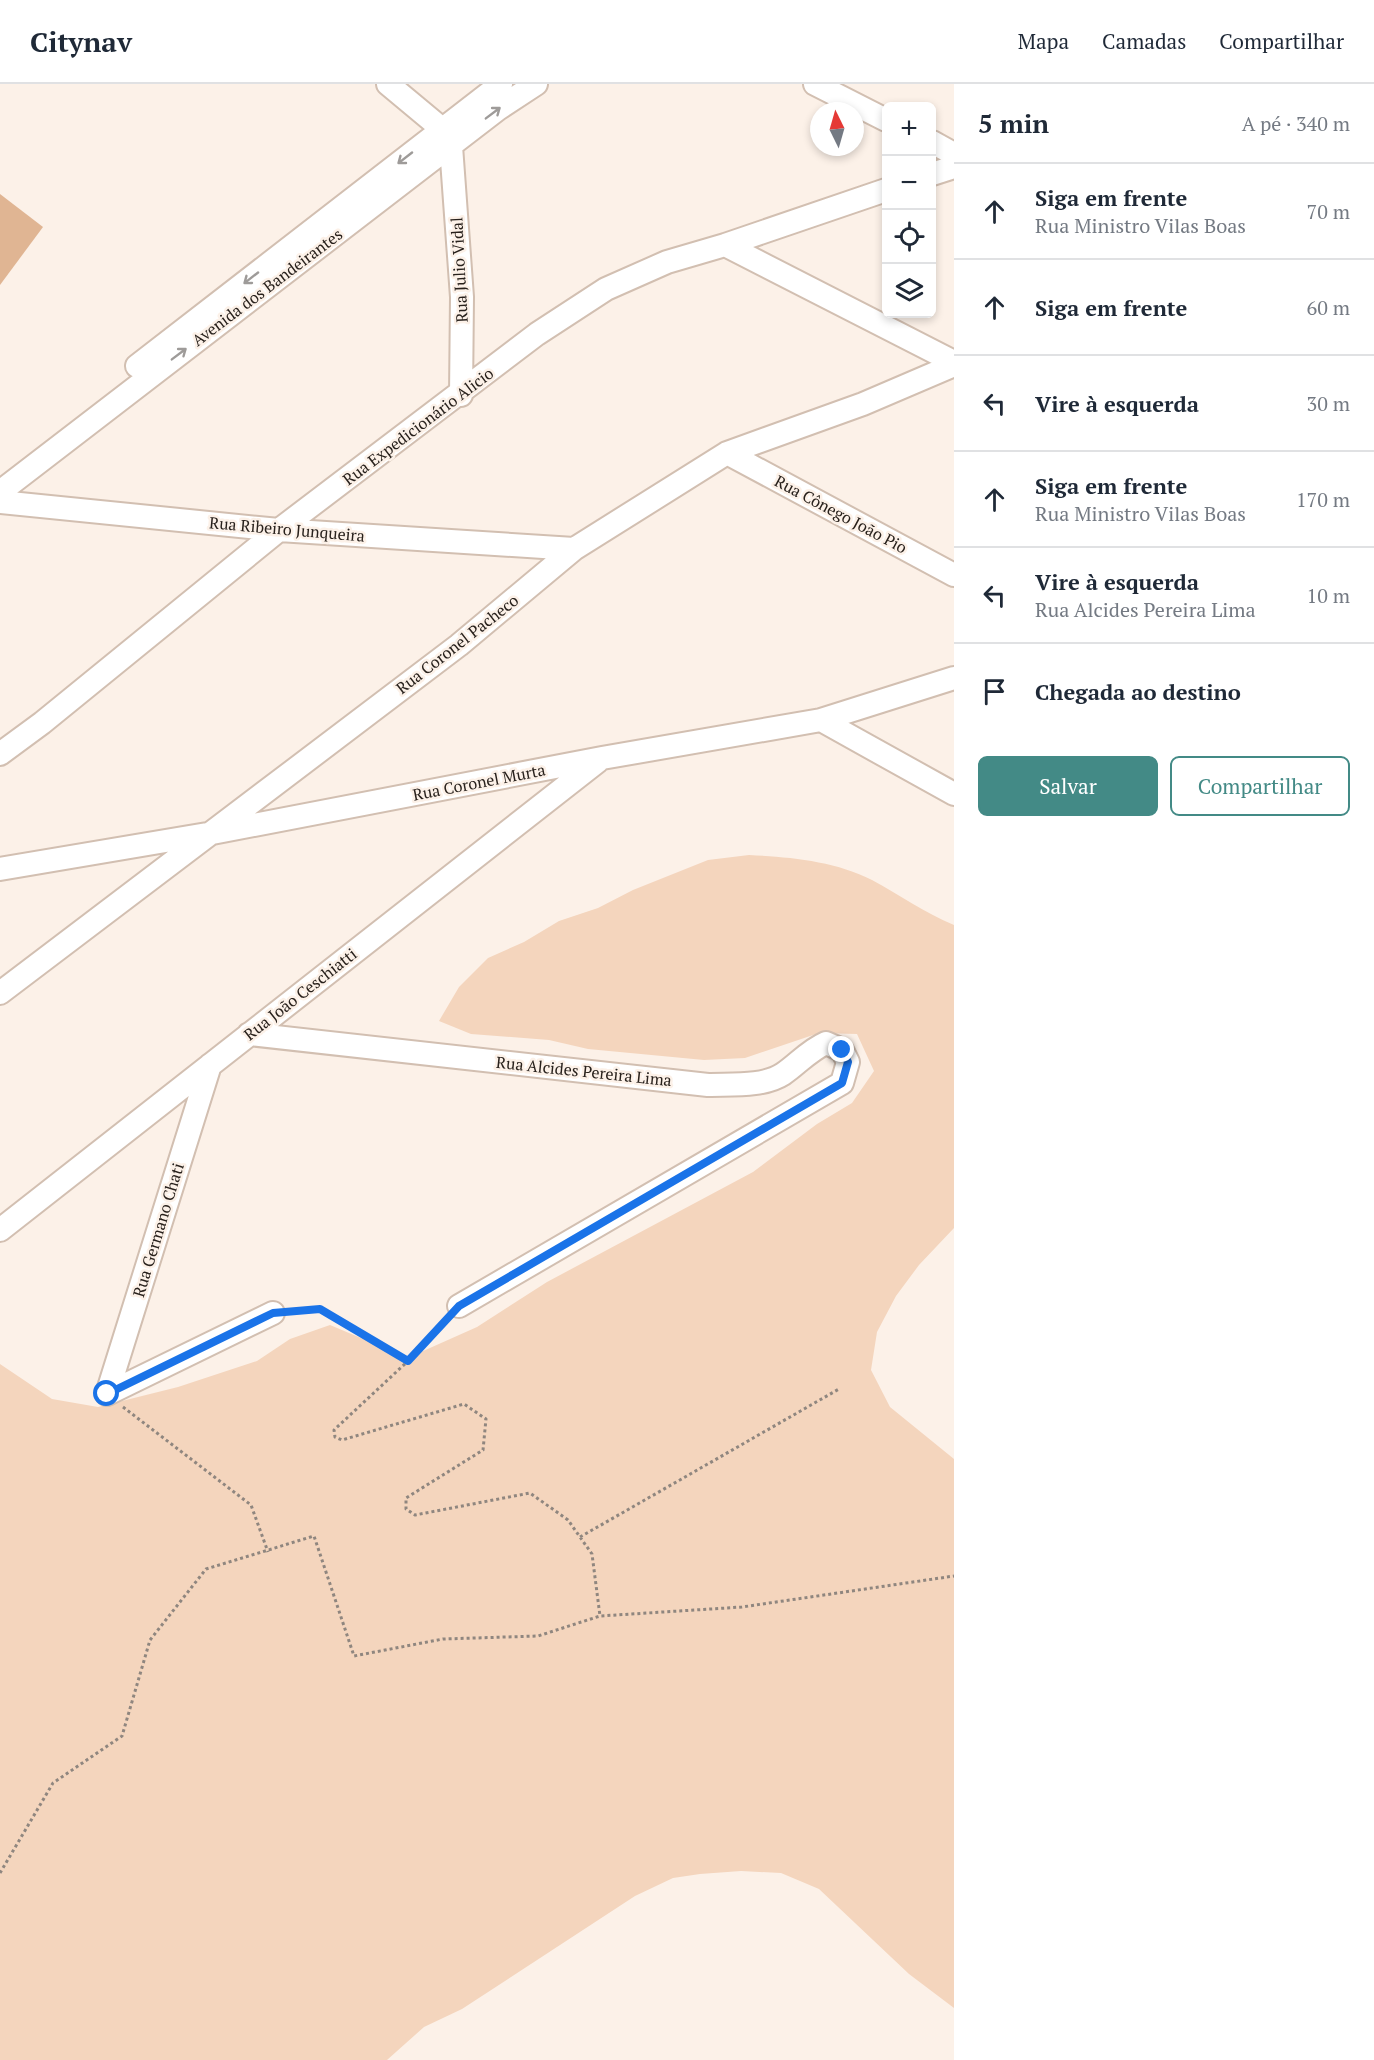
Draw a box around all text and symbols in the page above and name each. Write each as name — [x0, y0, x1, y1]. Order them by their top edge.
text: Citynav — [30, 23, 132, 60]
text: Mapa — [1018, 27, 1069, 55]
text: Camadas — [1102, 27, 1186, 55]
text: Compartilhar — [1219, 27, 1344, 55]
north arrow — [810, 102, 864, 156]
map controls — [882, 102, 936, 318]
button: + — [882, 102, 936, 156]
text: 5 min — [978, 106, 1049, 140]
one-way arrow — [484, 107, 500, 120]
text: A pé · 340 m — [1242, 110, 1350, 137]
one-way arrow — [397, 151, 413, 164]
button: − — [882, 156, 936, 210]
text: Siga em frente — [1035, 183, 1187, 212]
icon: ahead — [978, 195, 1011, 228]
text: 70 m — [1307, 198, 1350, 225]
button: locate — [882, 210, 936, 264]
text: Rua Ministro Vilas Boas — [1035, 212, 1246, 239]
street label: Rua Julio Vidal — [445, 217, 473, 323]
street label: Avenida dos Bandeirantes — [187, 223, 347, 351]
button: layers — [882, 264, 936, 318]
one-way arrow — [243, 271, 259, 284]
icon: ahead — [978, 291, 1011, 324]
text: Siga em frente — [1035, 293, 1187, 322]
text: 60 m — [1307, 294, 1350, 321]
one-way arrow — [171, 347, 187, 360]
street label: Rua Expedicionário Alicio — [338, 362, 498, 490]
icon: left — [978, 387, 1011, 420]
text: Vire à esquerda — [1035, 389, 1199, 418]
text: 30 m — [1307, 390, 1350, 417]
street label: Rua Cônego João Pio — [771, 470, 911, 558]
text: Siga em frente — [1035, 471, 1187, 500]
icon: ahead — [978, 483, 1011, 516]
text: 170 m — [1296, 486, 1350, 513]
text: Rua Ministro Vilas Boas — [1035, 500, 1246, 527]
street label: Rua Ribeiro Junqueira — [208, 511, 366, 547]
text: Vire à esquerda — [1035, 567, 1199, 596]
icon: left — [978, 579, 1011, 612]
text: 10 m — [1307, 582, 1350, 609]
street label: Rua Coronel Pacheco — [391, 589, 523, 699]
text: Rua Alcides Pereira Lima — [1035, 596, 1256, 623]
icon: arrive — [978, 675, 1011, 708]
text: Chegada ao destino — [1035, 677, 1241, 706]
button: Salvar — [978, 756, 1158, 816]
button: Compartilhar — [1170, 756, 1350, 816]
street label: Rua Coronel Murta — [411, 758, 547, 806]
street label: Rua João Ceschiatti — [239, 943, 361, 1045]
route end — [828, 1036, 854, 1062]
street label: Rua Alcides Pereira Lima — [495, 1051, 673, 1091]
street label: Rua Germano Chati — [127, 1160, 189, 1300]
route start — [93, 1380, 119, 1406]

